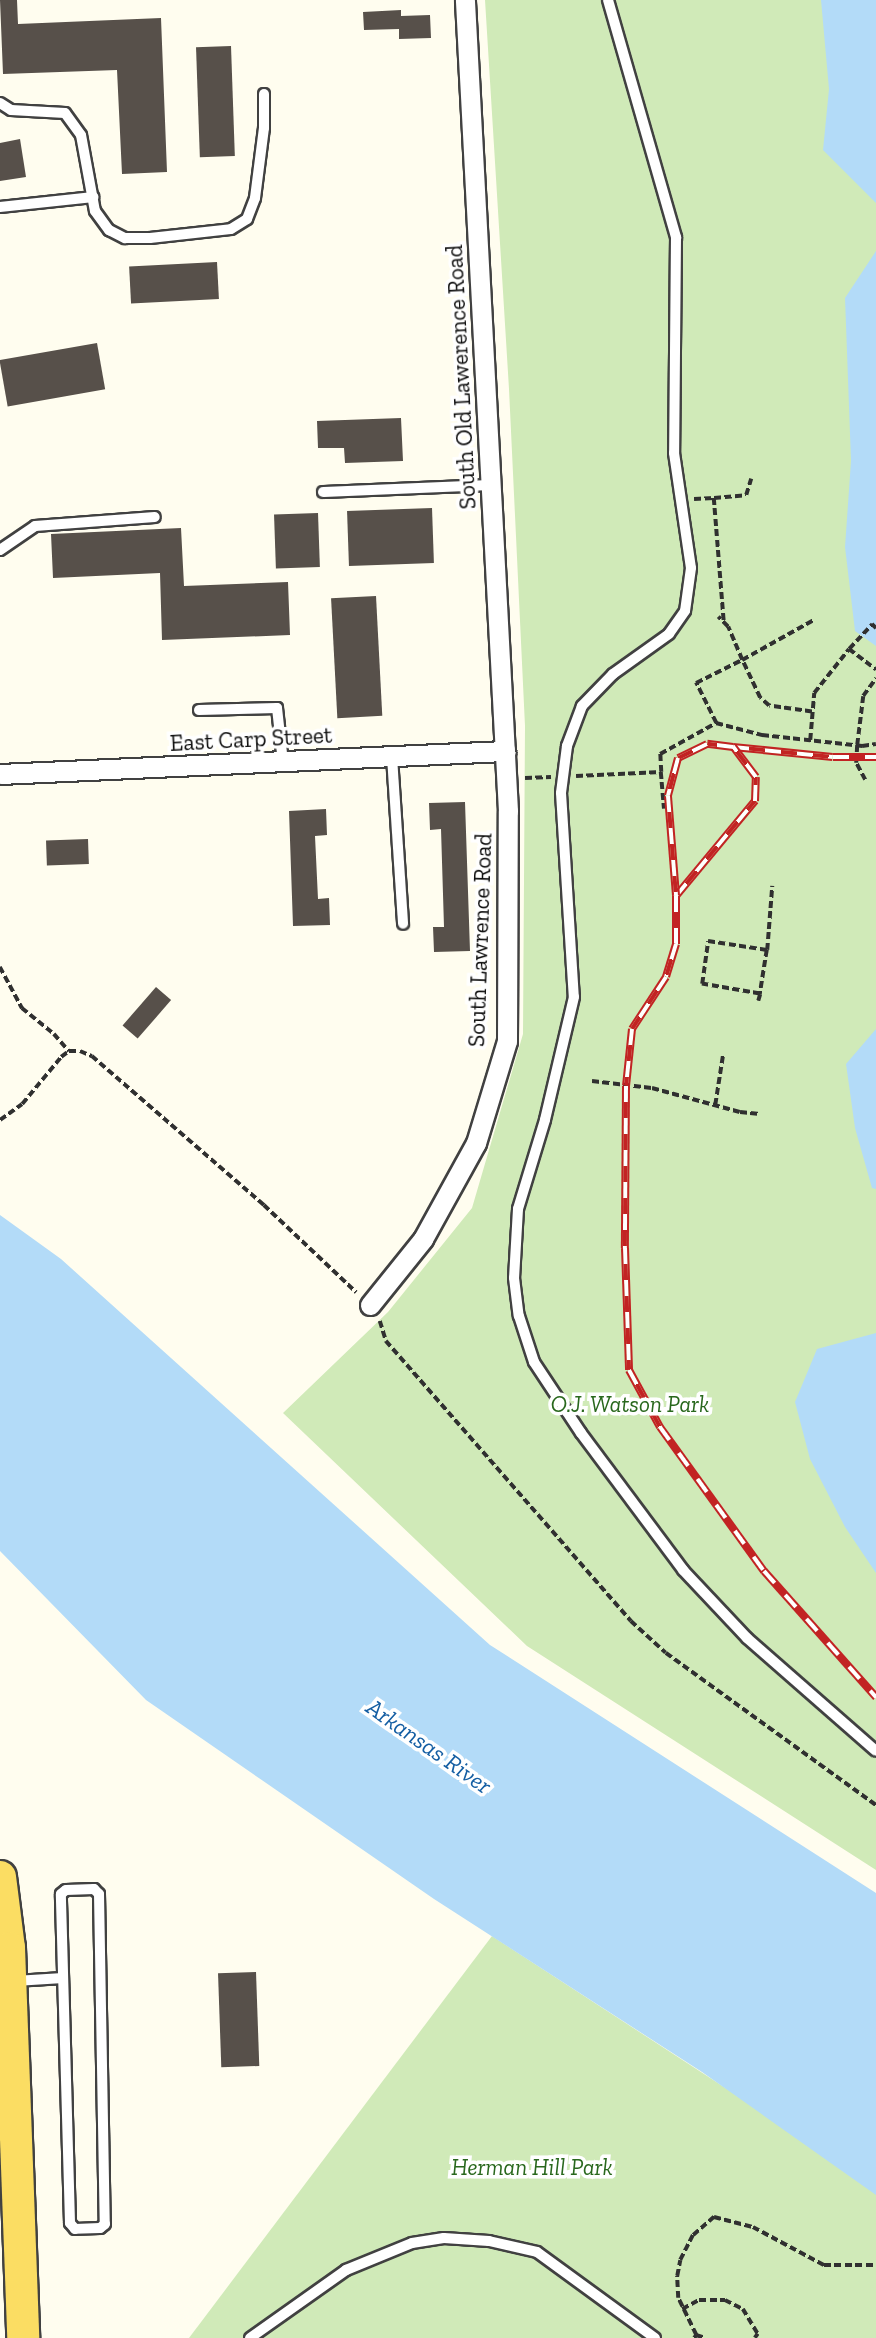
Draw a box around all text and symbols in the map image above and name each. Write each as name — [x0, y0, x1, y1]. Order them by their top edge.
street label: South Old Lawerence Road — [440, 244, 482, 510]
street label: East Carp Street — [169, 721, 333, 757]
street label: South Lawrence Road — [462, 832, 498, 1048]
park label: O.J. Watson Park — [550, 1390, 710, 1418]
water label: Arkansas River — [361, 1692, 497, 1800]
park label: Herman Hill Park — [451, 2153, 613, 2181]

